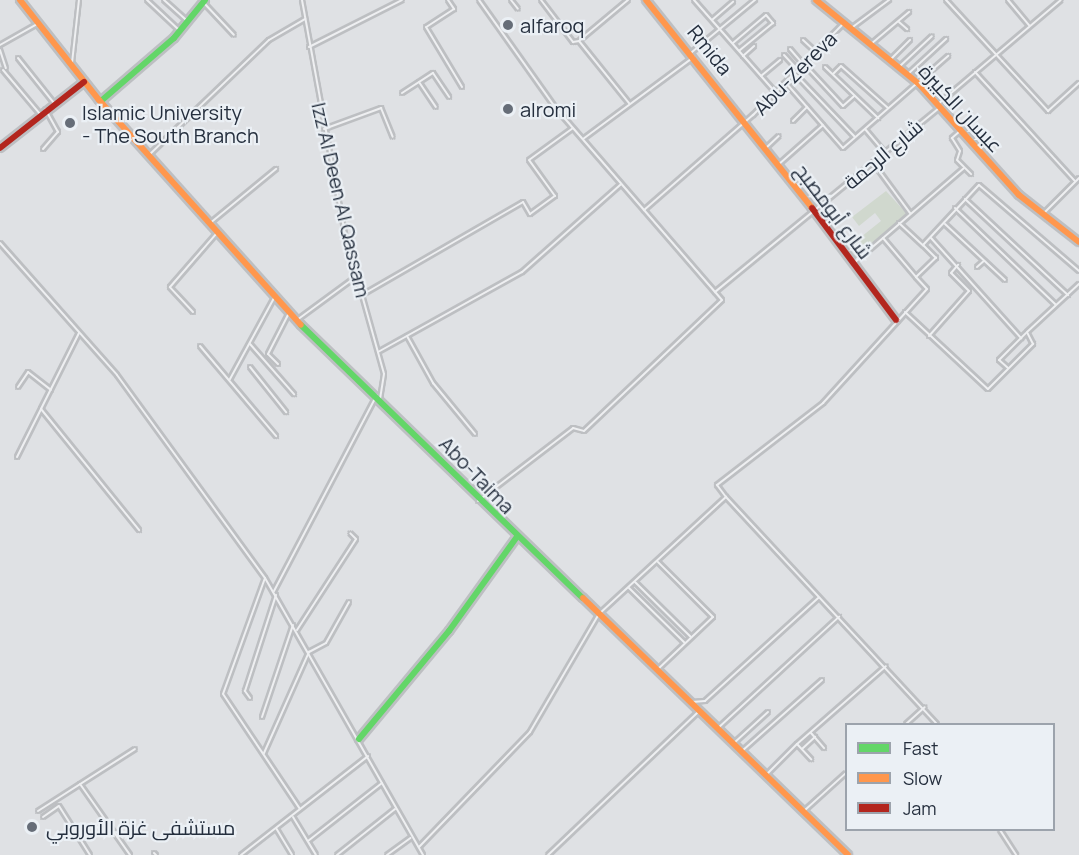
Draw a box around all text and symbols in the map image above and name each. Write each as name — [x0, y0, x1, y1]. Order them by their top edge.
place label: alfaroq — [520, 13, 584, 37]
marker: alfaroq — [501, 18, 515, 32]
street label: Rmida — [683, 20, 737, 80]
street label: Abu-Zereva — [748, 26, 842, 120]
street label: عبسان الكبيرة — [914, 59, 1008, 157]
place label: alromi — [520, 97, 576, 121]
place label: Islamic University - The South Branch — [82, 100, 259, 147]
street label: Izz Al Deen Al Qassam — [307, 100, 375, 300]
marker: alromi — [501, 102, 515, 116]
street label: شارع الرحمة — [839, 114, 927, 194]
marker: Islamic University - The South Branch — [63, 116, 77, 130]
street label: شارع أبومصبح — [790, 159, 878, 263]
street label: Abo-Taima — [434, 432, 520, 518]
legend — [845, 723, 1055, 831]
text: Fast — [903, 736, 938, 760]
text: Slow — [903, 766, 942, 790]
text: Jam — [903, 796, 937, 820]
place label: مستشفى غزة الأوروبي — [46, 815, 235, 839]
marker: مستشفى غزة الأوروبي — [23, 818, 41, 836]

